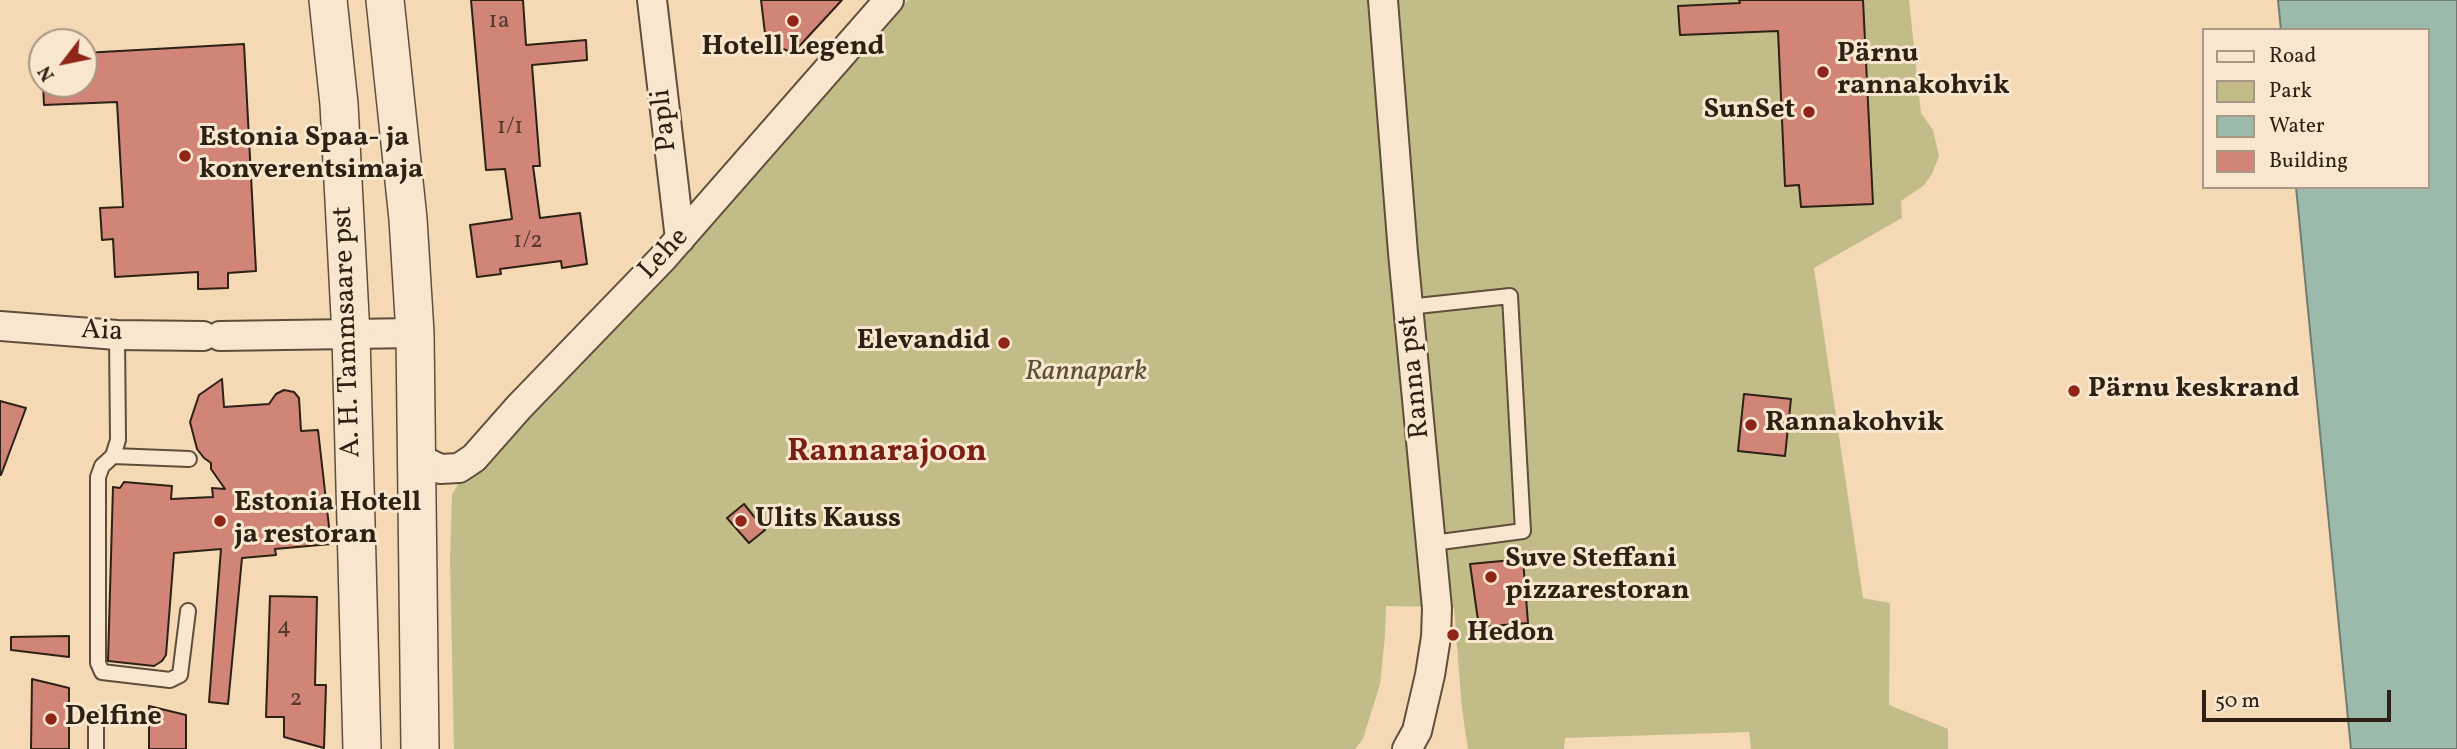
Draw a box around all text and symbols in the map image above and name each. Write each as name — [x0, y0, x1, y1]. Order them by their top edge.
house number: 1a — [488, 9, 510, 37]
marker: Hotell Legend — [785, 13, 801, 29]
north arrow — [28, 28, 98, 98]
legend — [2202, 28, 2429, 189]
place label: Hotell Legend — [701, 32, 885, 66]
place label: Pärnu rannakohvik — [1837, 39, 2010, 105]
text: Road — [2269, 42, 2316, 71]
text: N — [32, 60, 62, 86]
marker: Pärnu rannakohvik — [1815, 64, 1831, 80]
text: Park — [2269, 77, 2312, 106]
street label: Papli — [646, 87, 686, 153]
place label: SunSet — [1703, 95, 1795, 129]
marker: SunSet — [1801, 104, 1817, 120]
text: Water — [2269, 112, 2325, 141]
house number: 1/1 — [497, 115, 523, 143]
place label: Estonia Spaa- ja konverentsimaja — [199, 123, 423, 189]
text: Building — [2269, 147, 2348, 176]
marker: Estonia Spaa- ja konverentsimaja — [177, 148, 193, 164]
street label: A. H. Tammsaare pst — [328, 206, 370, 458]
street label: Lehe — [633, 222, 697, 288]
house number: 1/2 — [513, 229, 543, 257]
street label: Ranna pst — [1393, 314, 1439, 440]
street label: Aia — [80, 315, 124, 351]
place label: Elevandid — [857, 326, 990, 360]
marker: Elevandid — [996, 335, 1012, 351]
park label: Rannapark — [1025, 357, 1147, 391]
place label: Pärnu keskrand — [2088, 374, 2300, 408]
marker: Pärnu keskrand — [2066, 383, 2082, 399]
place label: Rannakohvik — [1765, 408, 1944, 442]
marker: Rannakohvik — [1743, 417, 1759, 433]
district label: Rannarajoon — [787, 435, 987, 473]
place label: Estonia Hotell ja restoran — [234, 488, 421, 554]
place label: Ulits Kauss — [755, 504, 901, 538]
marker: Estonia Hotell ja restoran — [212, 513, 228, 529]
marker: Ulits Kauss — [733, 513, 749, 529]
place label: Suve Steffani pizzarestoran — [1505, 544, 1690, 610]
marker: Suve Steffani pizzarestoran — [1483, 569, 1499, 585]
house number: 4 — [277, 615, 291, 643]
place label: Hedon — [1467, 618, 1554, 652]
marker: Hedon — [1445, 627, 1461, 643]
scale bar — [2205, 676, 2394, 720]
house number: 2 — [290, 687, 302, 715]
text: 50 m — [2215, 687, 2260, 716]
place label: Delfine — [65, 702, 162, 736]
marker: Delfine — [43, 711, 59, 727]

